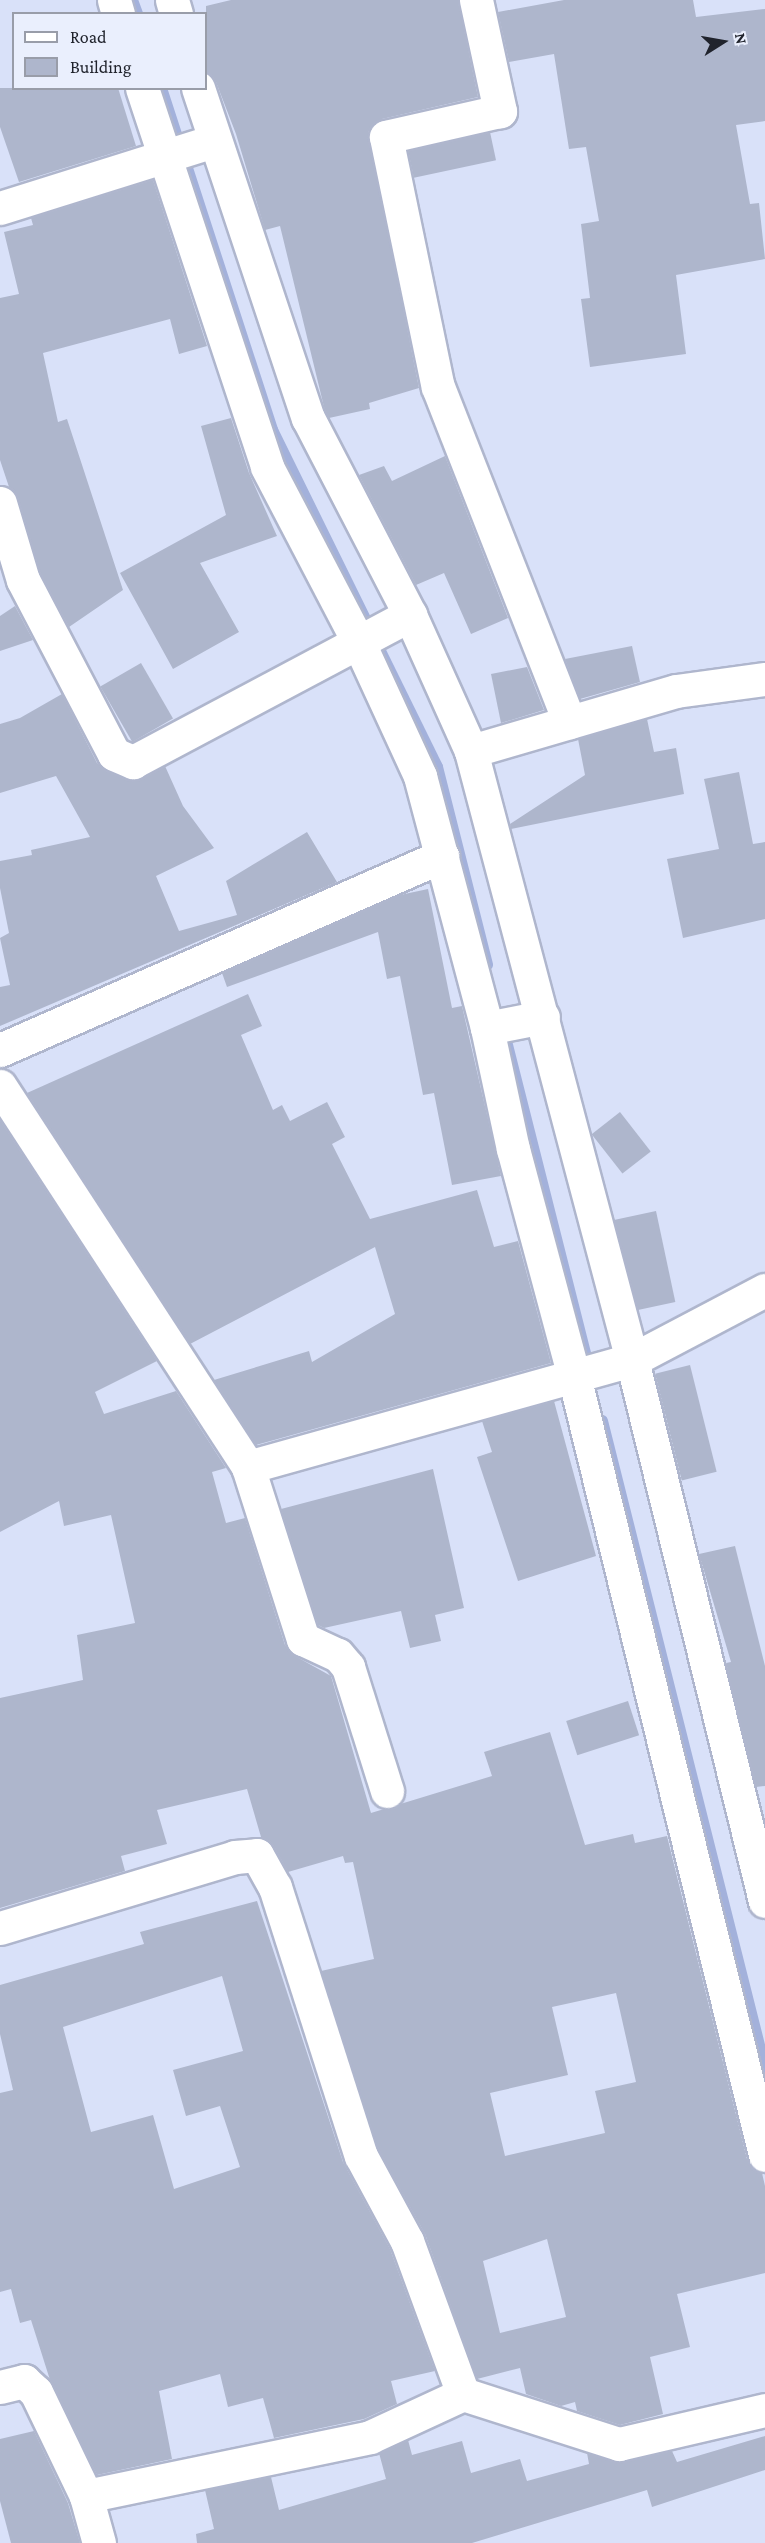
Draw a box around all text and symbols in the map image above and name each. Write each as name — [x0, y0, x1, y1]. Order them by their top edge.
legend — [12, 12, 207, 90]
north arrow — [693, 12, 753, 72]
text: Road — [70, 27, 107, 47]
text: N — [732, 31, 751, 45]
text: Building — [70, 57, 131, 77]

